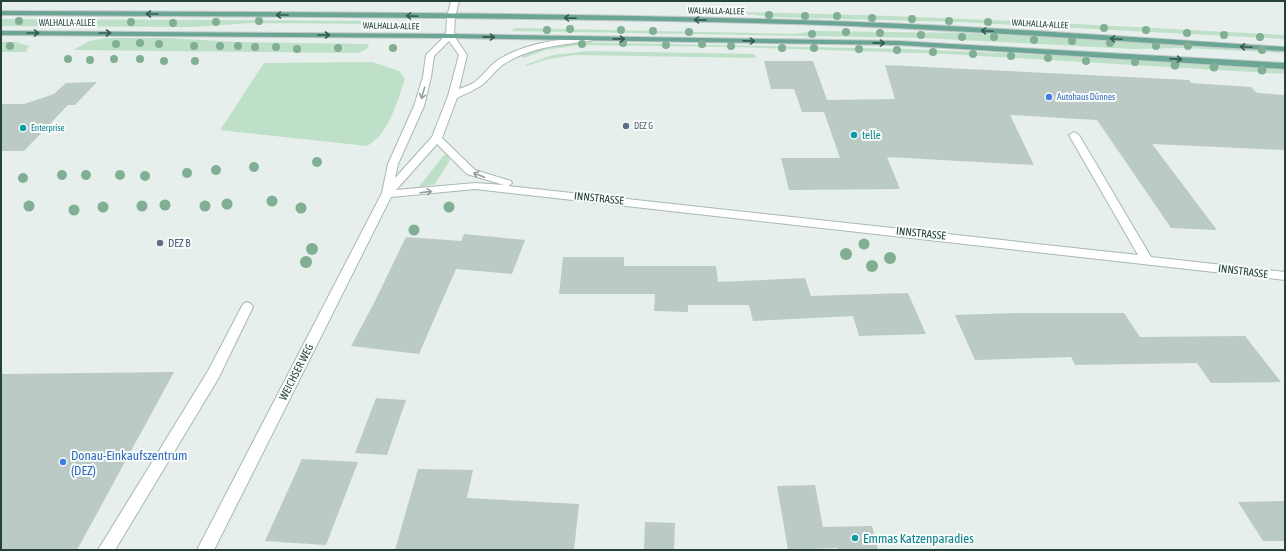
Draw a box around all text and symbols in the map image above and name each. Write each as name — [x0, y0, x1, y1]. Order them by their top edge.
street label: WALHALLA-ALLEE — [688, 6, 745, 16]
one-way arrow — [146, 10, 159, 18]
one-way arrow — [276, 11, 289, 19]
one-way arrow — [406, 12, 419, 19]
one-way arrow — [564, 14, 577, 22]
one-way arrow — [694, 16, 707, 24]
street label: WALHALLA-ALLEE — [39, 18, 95, 28]
street label: WALHALLA-ALLEE — [1011, 18, 1069, 30]
street label: WALHALLA-ALLEE — [363, 21, 420, 31]
one-way arrow — [981, 28, 994, 35]
one-way arrow — [26, 29, 39, 37]
one-way arrow — [98, 29, 111, 37]
one-way arrow — [317, 31, 330, 39]
one-way arrow — [482, 33, 495, 41]
one-way arrow — [1110, 35, 1123, 43]
one-way arrow — [612, 36, 625, 43]
one-way arrow — [742, 37, 755, 45]
one-way arrow — [872, 39, 885, 47]
one-way arrow — [1240, 43, 1253, 50]
one-way arrow — [1169, 55, 1182, 62]
one-way arrow — [419, 87, 426, 100]
marker: Autohaus Dünnes — [1044, 92, 1054, 102]
place label: Autohaus Dünnes — [1057, 92, 1115, 102]
marker: DEZ G — [621, 121, 631, 131]
place label: DEZ G — [634, 121, 653, 131]
marker: Enterprise — [18, 123, 28, 133]
place label: Enterprise — [31, 123, 65, 133]
place label: telle — [862, 129, 881, 141]
marker: telle — [849, 130, 859, 140]
one-way arrow — [473, 170, 485, 178]
one-way arrow — [419, 188, 432, 196]
street label: INNSTRASSE — [573, 189, 625, 207]
street label: INNSTRASSE — [895, 224, 947, 242]
place label: DEZ B — [168, 237, 191, 249]
marker: DEZ B — [155, 238, 165, 248]
street label: INNSTRASSE — [1217, 262, 1269, 280]
street label: WEICHSER WEG — [277, 342, 315, 402]
place label: Donau-Einkaufszentrum (DEZ) — [71, 448, 187, 478]
marker: Donau-Einkaufszentrum (DEZ) — [58, 457, 68, 467]
place label: Emmas Katzenparadies — [863, 531, 974, 546]
marker: Emmas Katzenparadies — [850, 533, 860, 543]

